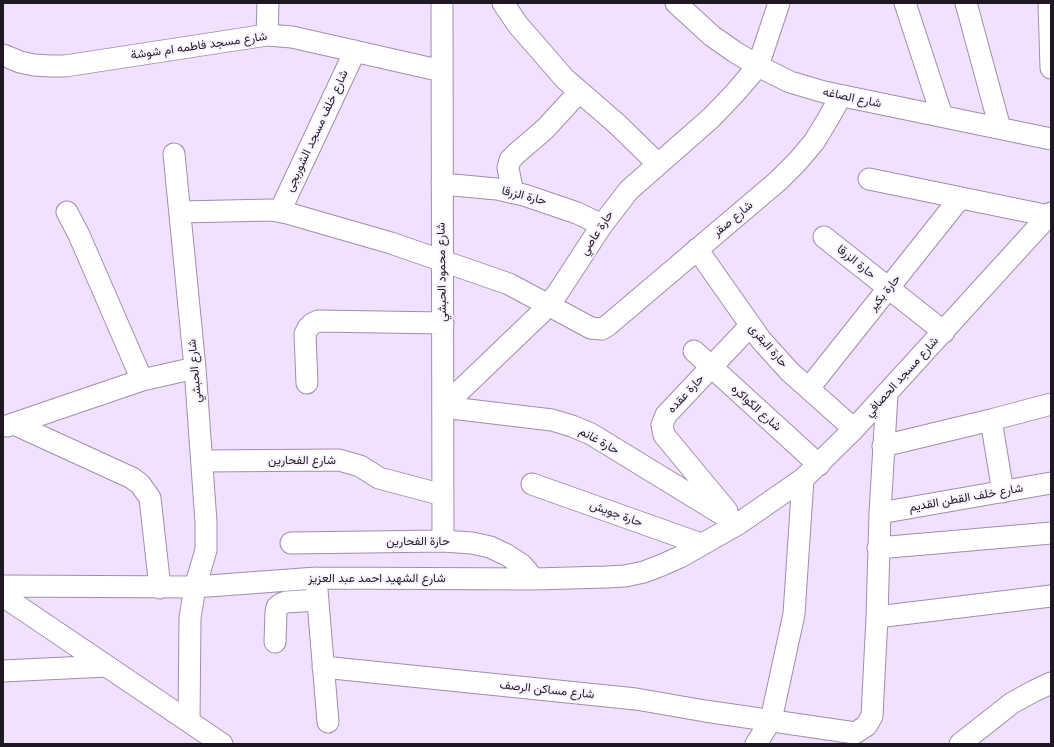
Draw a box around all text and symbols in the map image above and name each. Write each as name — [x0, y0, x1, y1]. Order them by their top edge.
street label: شارع مسجد فاطمه ام شوشة — [130, 29, 268, 63]
street label: شارع خلف مسجد الشوربجى — [282, 68, 352, 194]
street label: شارع الصاغه — [821, 85, 883, 111]
street label: حارة الزرقا — [500, 183, 548, 209]
street label: شارع صقر — [710, 198, 756, 240]
street label: حارة عاصي — [577, 208, 617, 258]
street label: شارع محمود الحبشي — [434, 222, 450, 322]
street label: حارة الزرقا — [834, 242, 878, 282]
street label: حارة بكير — [866, 272, 904, 314]
street label: حارة البقرى — [745, 321, 791, 371]
street label: شارع مسجد الحصافي — [862, 334, 942, 420]
street label: شارع الحبشي — [185, 339, 205, 403]
street label: حارة عقده — [665, 372, 707, 416]
street label: شارع الكواكره — [728, 382, 784, 434]
street label: حارة غانم — [576, 424, 622, 458]
street label: شارع الفحارين — [268, 454, 336, 468]
street label: شارع خلف القطن القديم — [908, 481, 1024, 515]
street label: حارة جويش — [588, 498, 644, 530]
street label: حارة الفحارين — [386, 535, 450, 549]
street label: شارع الشهيد احمد عبد العزيز — [308, 572, 446, 586]
street label: شارع مساكن الرصف — [499, 678, 595, 702]

